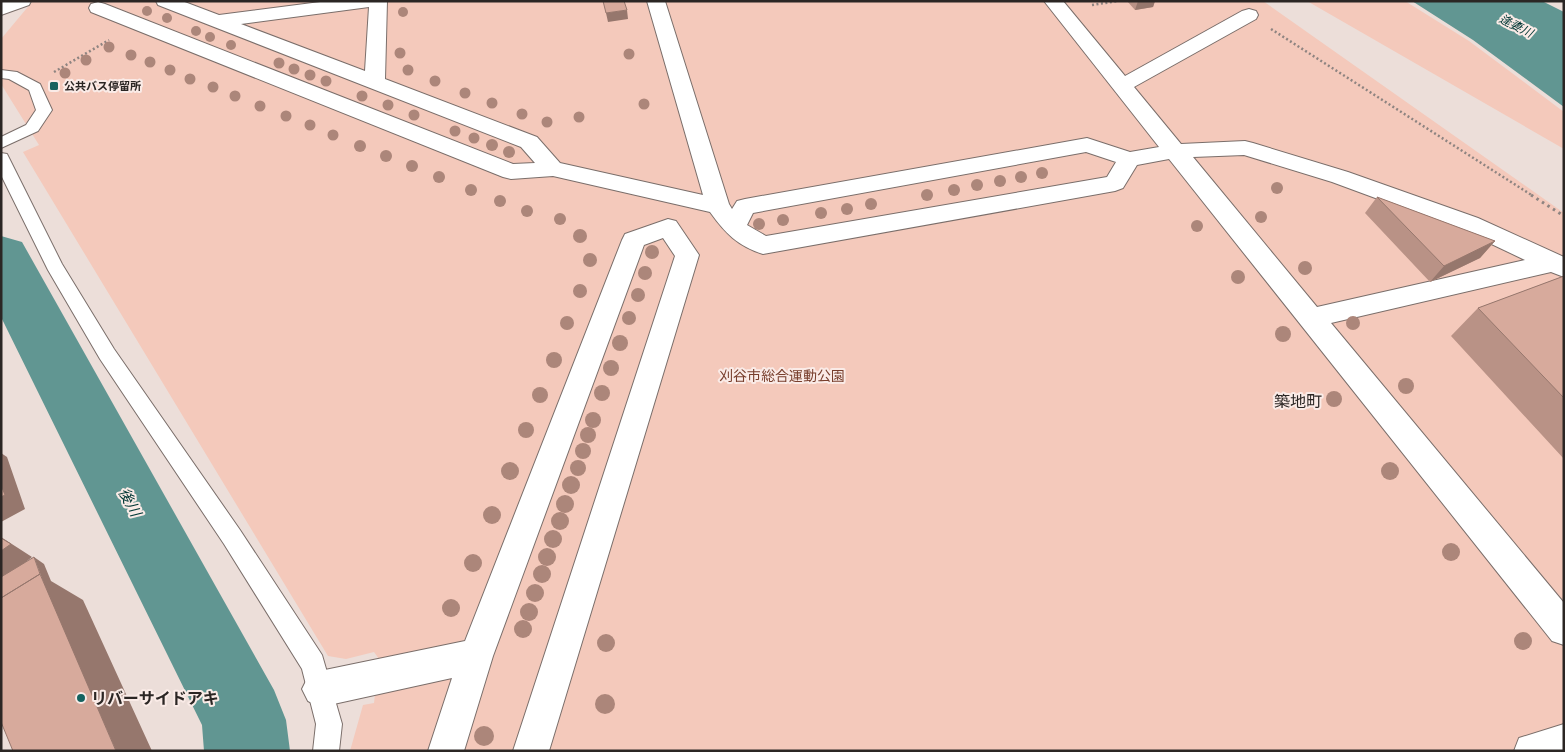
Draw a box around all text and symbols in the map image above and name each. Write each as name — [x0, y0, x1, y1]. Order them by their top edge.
water label: 逢妻川 — [1496, 11, 1537, 42]
place label: 公共バス停留所 — [64, 79, 141, 93]
marker: 公共バス停留所 — [48, 80, 60, 92]
park label: 刈谷市総合運動公園 — [719, 367, 845, 385]
district label: 築地町 — [1274, 390, 1322, 412]
water label: 後川 — [114, 484, 147, 522]
place label: リバーサイドアキ — [91, 687, 219, 709]
marker: リバーサイドアキ — [75, 692, 87, 704]

